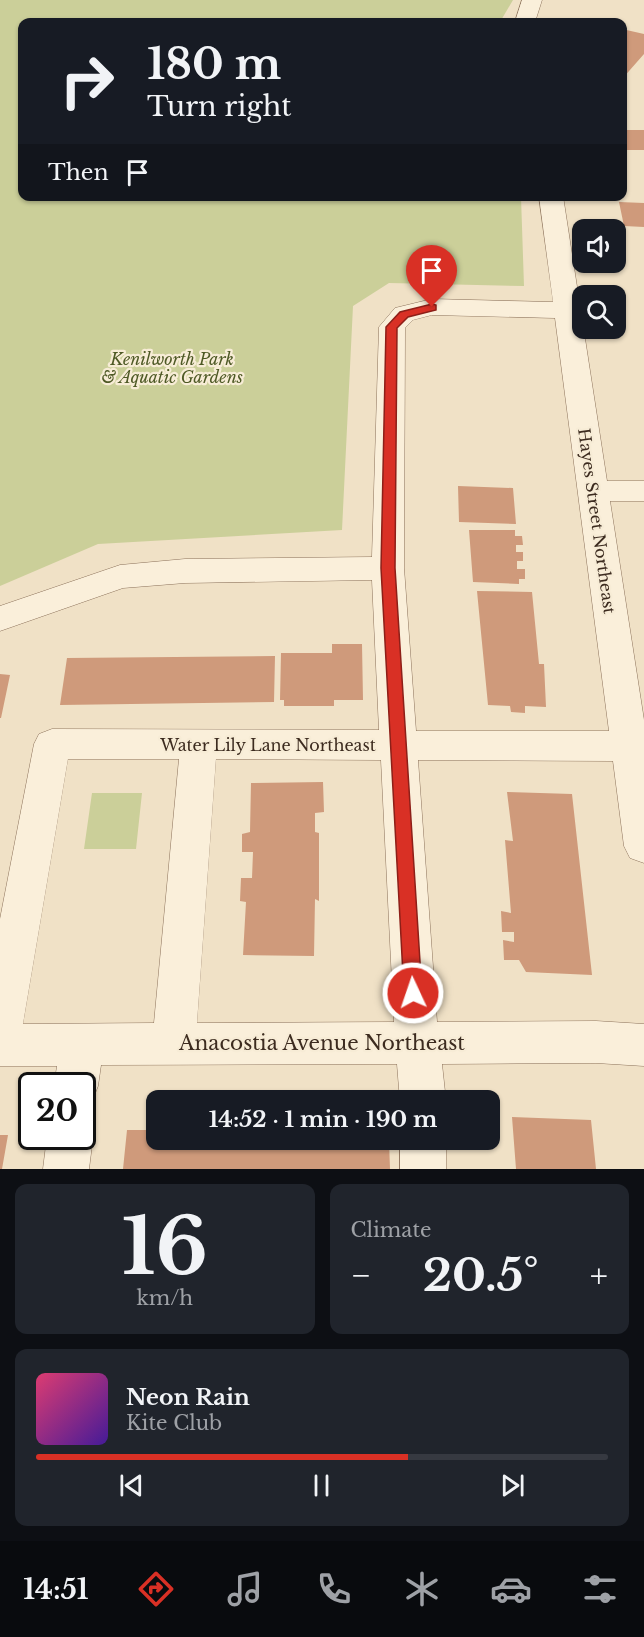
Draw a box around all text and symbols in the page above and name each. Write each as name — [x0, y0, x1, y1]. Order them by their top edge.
text: 180 m — [147, 38, 281, 90]
icon: right — [48, 42, 126, 120]
text: Turn right — [147, 90, 291, 123]
icon: arrive — [121, 156, 154, 189]
text: Then — [48, 159, 109, 186]
map controls — [572, 219, 626, 339]
button: sound — [572, 219, 626, 273]
pin — [406, 245, 457, 307]
icon: arrive — [415, 254, 448, 287]
button: search — [572, 285, 626, 339]
park label: Kenilworth Park & Aquatic Gardens — [101, 349, 243, 387]
street label: Hayes Street Northeast — [574, 427, 620, 615]
street label: Water Lily Lane Northeast — [159, 735, 376, 755]
position arrow — [381, 961, 445, 1025]
street label: Anacostia Avenue Northeast — [178, 1031, 465, 1055]
speed limit sign: 20 — [18, 1072, 96, 1150]
text: 14:52 · 1 min · 190 m — [209, 1106, 437, 1133]
text: 16 — [121, 1198, 208, 1295]
text: Climate — [351, 1218, 431, 1242]
text: 20.5° — [423, 1247, 539, 1303]
text: − — [351, 1255, 371, 1296]
text: + — [590, 1255, 608, 1296]
text: km/h — [136, 1286, 193, 1310]
text: Neon Rain — [126, 1384, 250, 1411]
text: Kite Club — [126, 1411, 222, 1435]
icon: previous — [115, 1469, 148, 1502]
icon: pause — [305, 1469, 338, 1502]
icon: next — [496, 1469, 529, 1502]
icon: directions — [135, 1568, 177, 1610]
icon: music — [224, 1568, 266, 1610]
icon: phone — [313, 1568, 355, 1610]
icon: climate — [401, 1568, 443, 1610]
icon: car — [490, 1568, 532, 1610]
icon: filters — [579, 1568, 621, 1610]
text: 14:51 — [23, 1573, 89, 1606]

